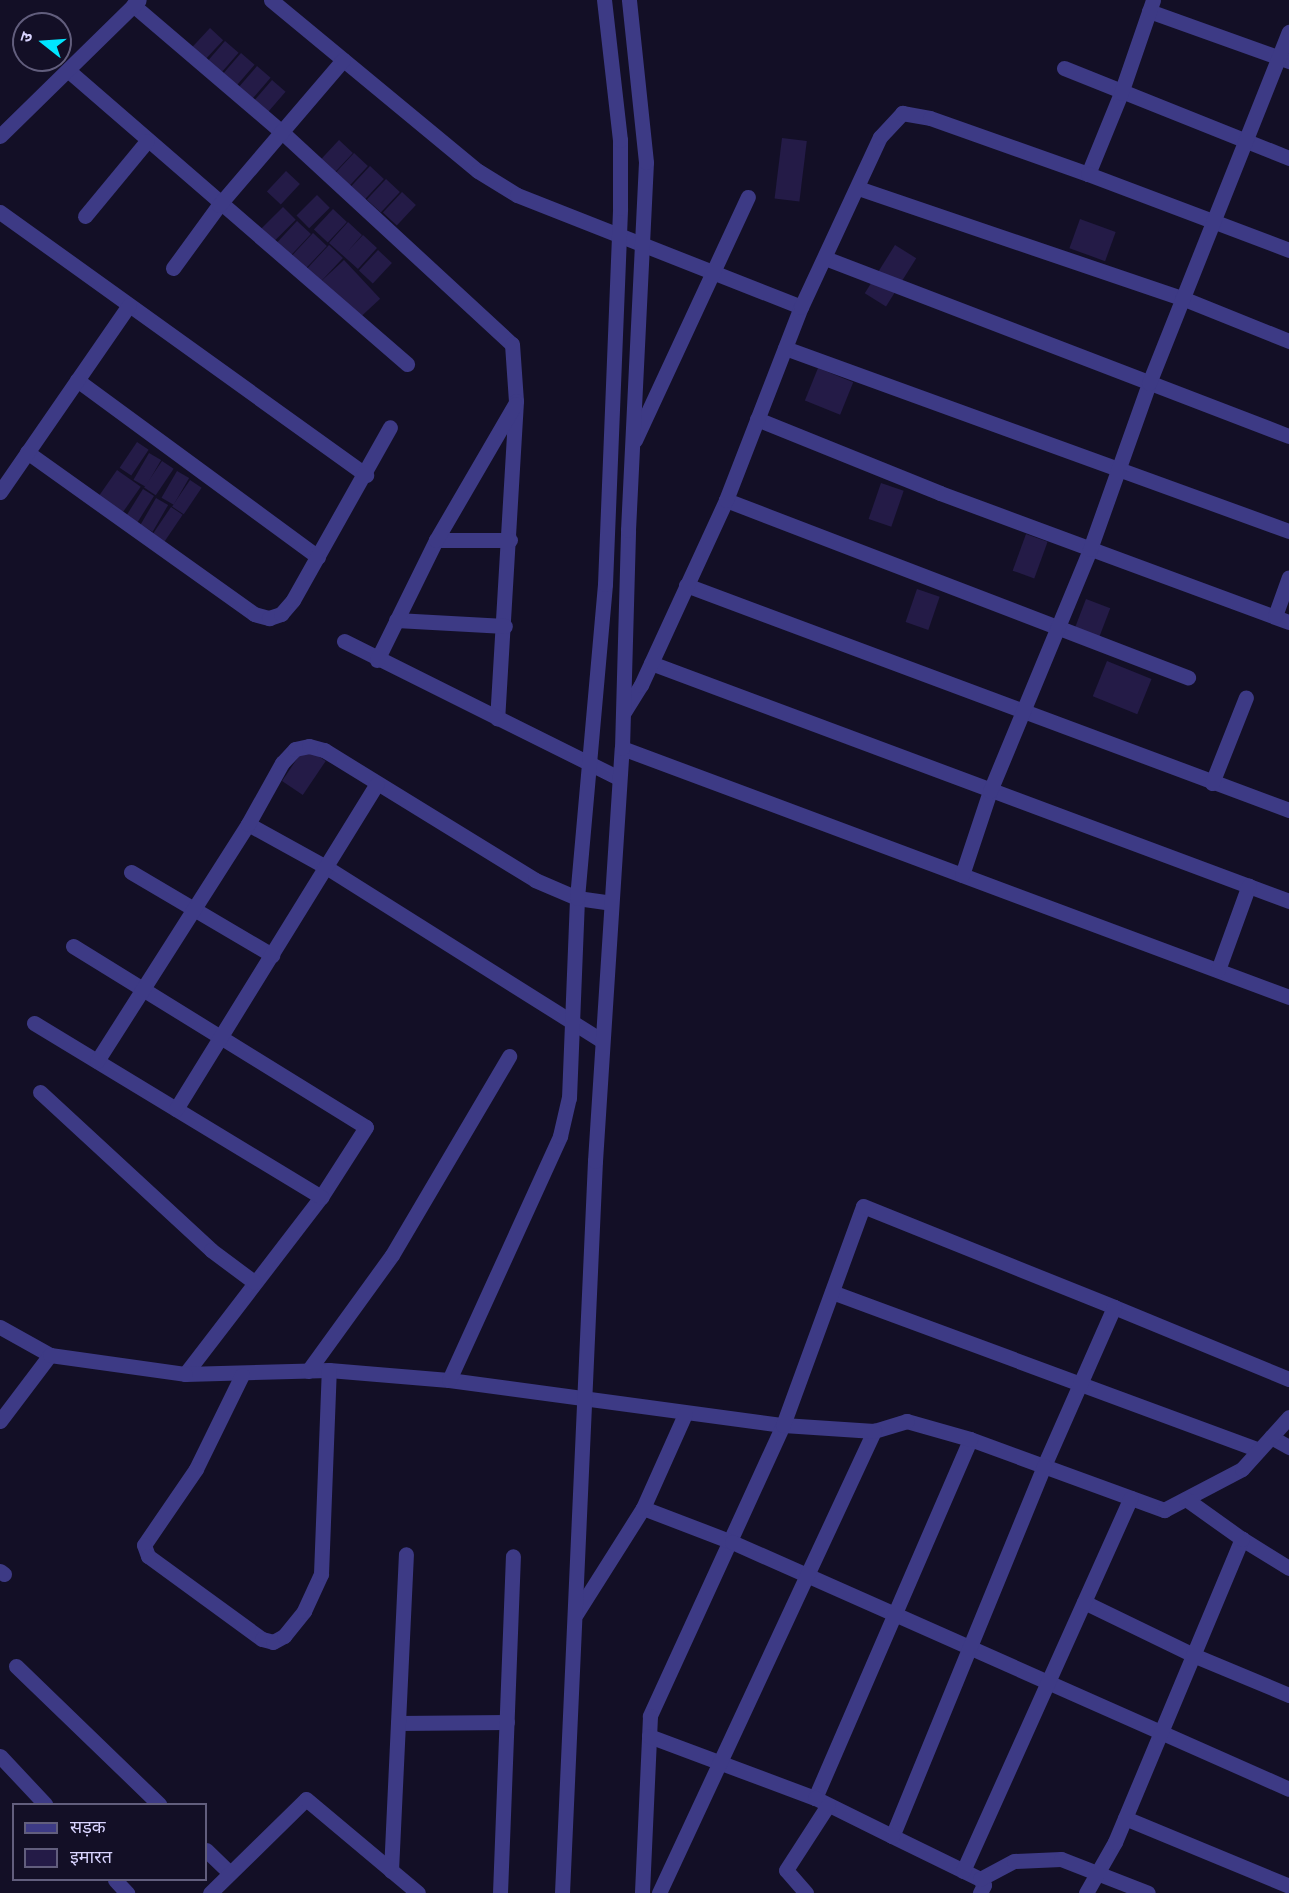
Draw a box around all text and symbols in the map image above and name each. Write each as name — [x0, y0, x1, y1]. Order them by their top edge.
north arrow — [12, 12, 72, 72]
text: उ — [16, 30, 37, 44]
legend — [12, 1803, 207, 1881]
text: सड़क — [70, 1816, 106, 1838]
text: इमारत — [70, 1846, 112, 1868]

